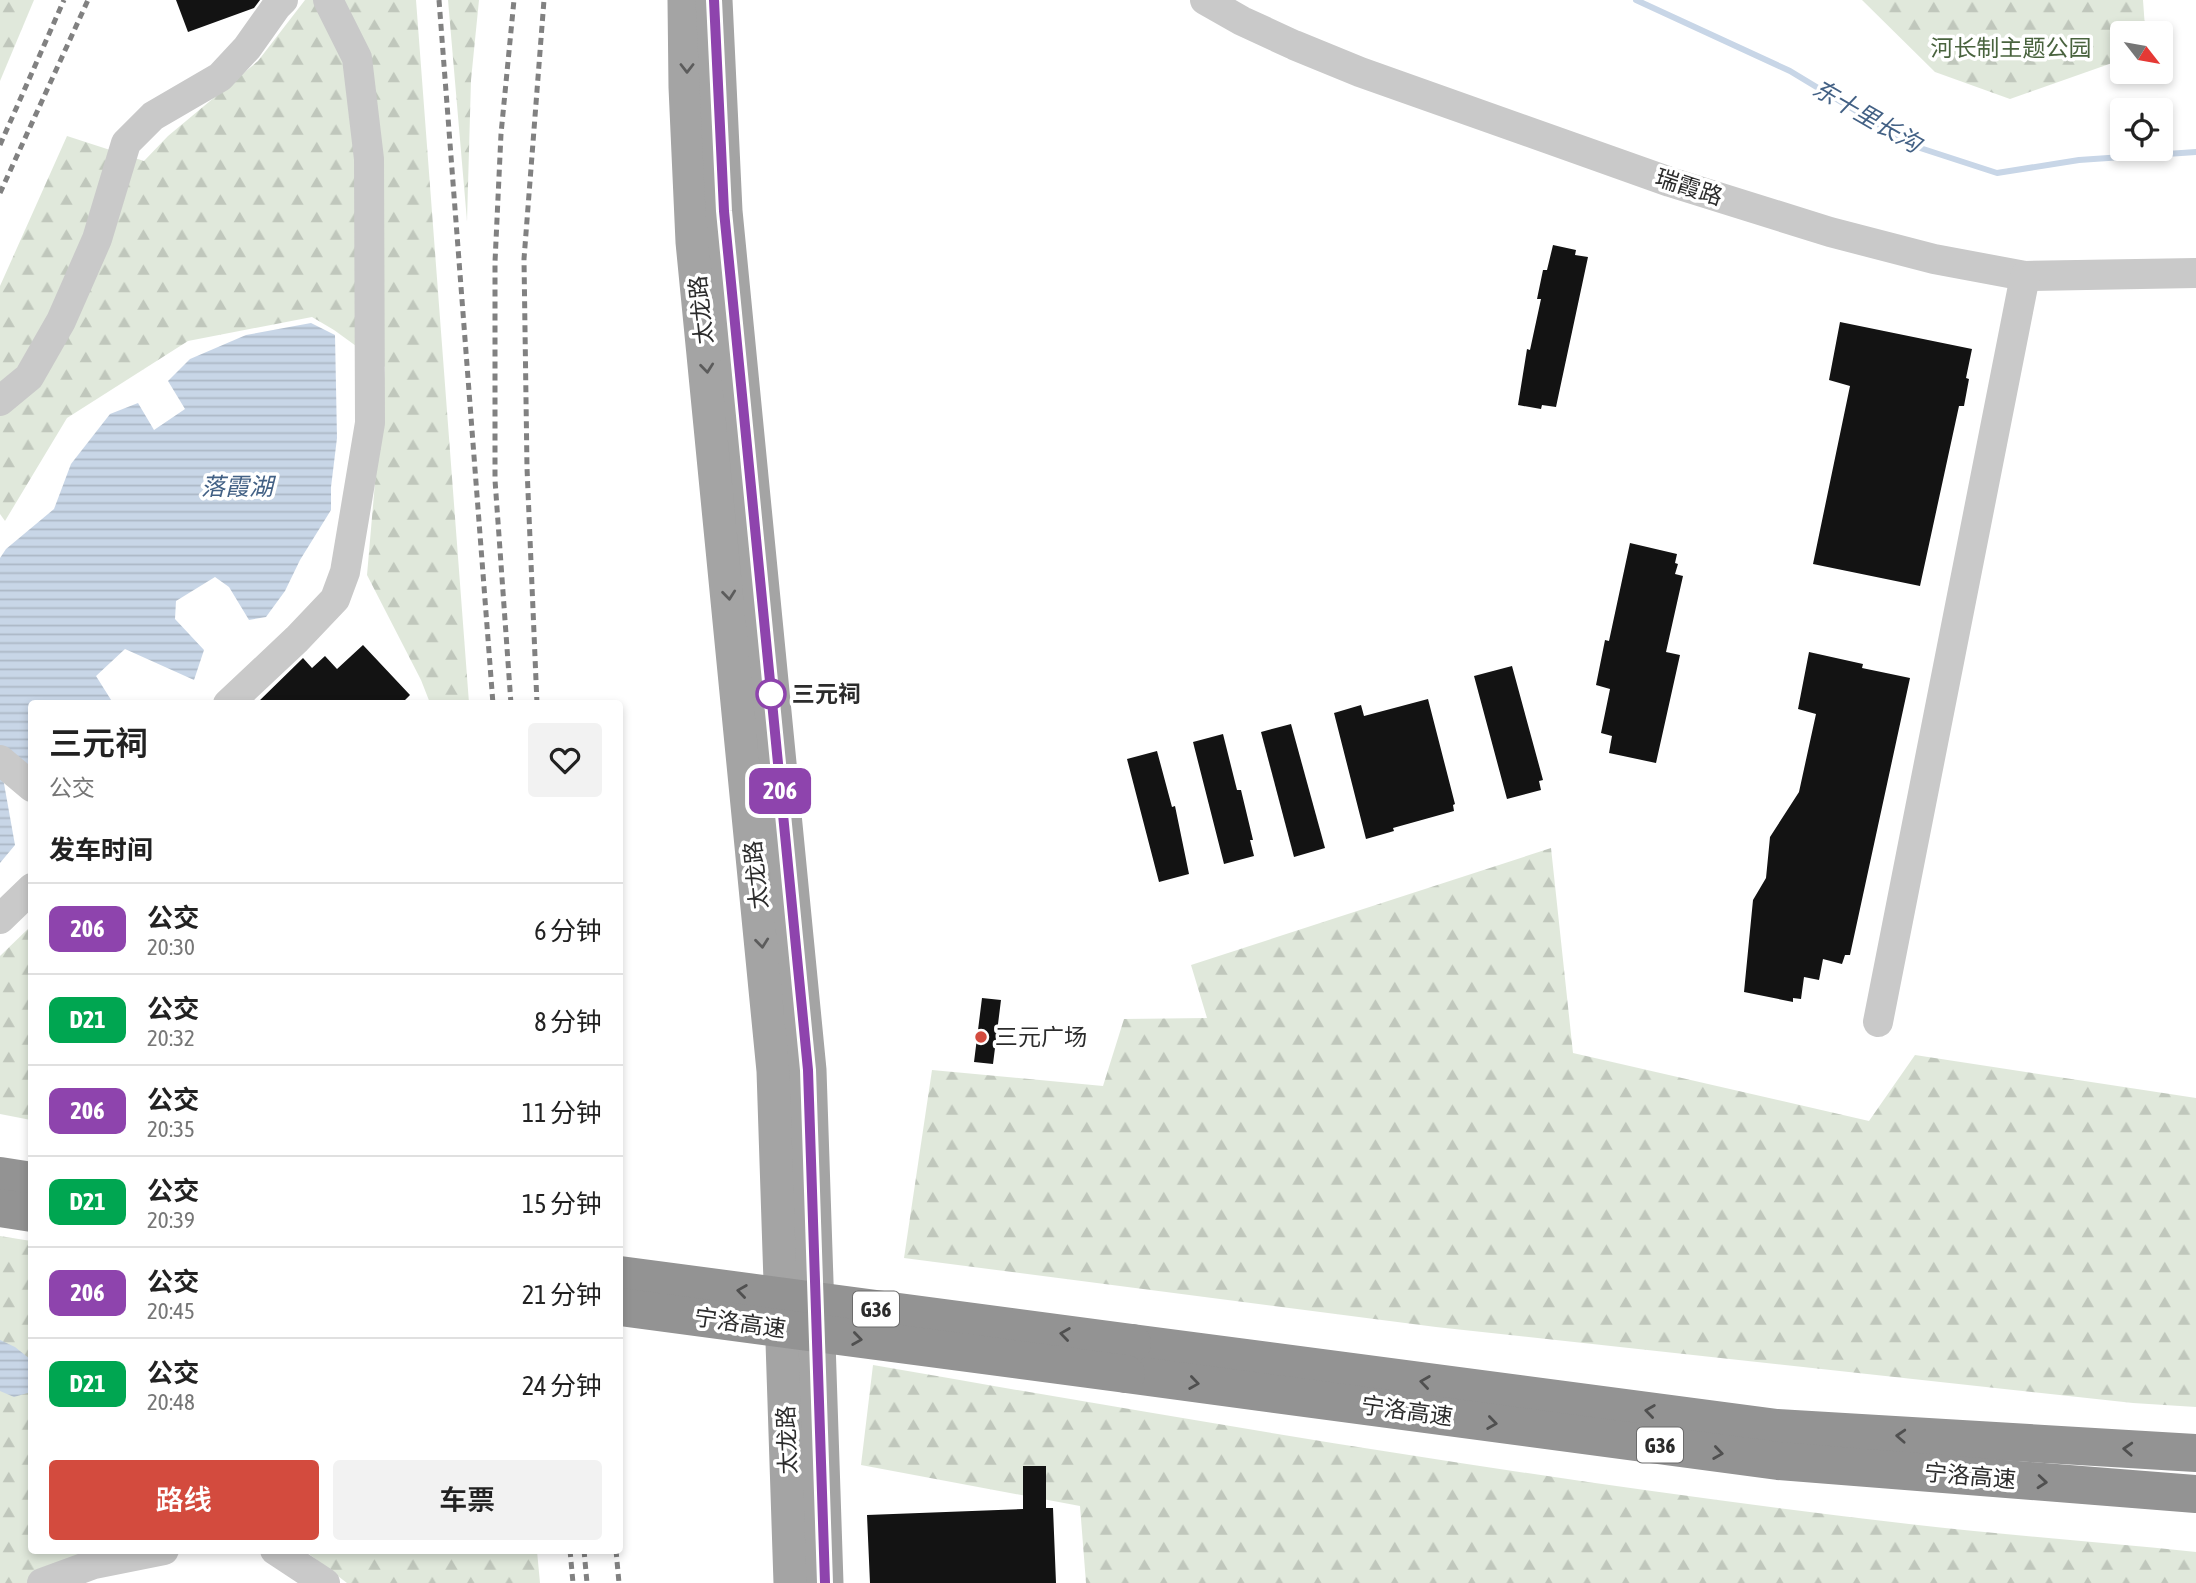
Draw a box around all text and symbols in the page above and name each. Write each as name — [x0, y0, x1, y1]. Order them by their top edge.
north arrow — [2110, 21, 2174, 84]
map controls — [2110, 21, 2173, 161]
park label: 河长制主题公园 — [1931, 35, 2092, 61]
one-way arrow — [679, 63, 694, 74]
water label: 东十里长沟 — [1808, 74, 1928, 159]
button: locate — [2110, 98, 2173, 161]
street label: 瑞霞路 — [1652, 164, 1726, 210]
street label: 太龙路 — [684, 274, 718, 346]
one-way arrow — [699, 363, 714, 374]
water label: 落霞湖 — [201, 473, 277, 500]
one-way arrow — [721, 589, 736, 601]
marker: 三元祠 — [756, 679, 786, 709]
place label: 三元祠 — [792, 681, 861, 707]
button: heart — [528, 723, 602, 797]
text: 三元祠 — [49, 724, 148, 762]
line badge: 206 — [740, 768, 820, 814]
text: 公交 — [49, 775, 95, 801]
text: 206 — [763, 777, 797, 804]
text: 发车时间 — [49, 835, 153, 865]
street label: 太龙路 — [739, 839, 773, 911]
text: 公交 — [147, 903, 199, 933]
text: 206 — [71, 915, 104, 942]
text: 6 分钟 — [534, 916, 602, 946]
text: 20:30 — [147, 934, 195, 960]
one-way arrow — [754, 938, 769, 949]
text: 公交 — [147, 994, 199, 1024]
text: D21 — [70, 1006, 106, 1033]
text: 8 分钟 — [534, 1007, 602, 1037]
place label: 三元广场 — [995, 1024, 1087, 1050]
text: 20:32 — [147, 1025, 195, 1051]
marker: 三元广场 — [973, 1029, 989, 1045]
text: 公交 — [147, 1085, 199, 1115]
text: 206 — [71, 1097, 104, 1124]
text: 11 分钟 — [522, 1098, 602, 1128]
text: 20:35 — [147, 1116, 195, 1142]
text: 公交 — [147, 1176, 199, 1206]
text: D21 — [70, 1188, 106, 1215]
text: 15 分钟 — [522, 1189, 602, 1219]
text: 20:39 — [147, 1207, 195, 1233]
text: 公交 — [147, 1267, 199, 1297]
text: 206 — [71, 1279, 104, 1306]
text: 21 分钟 — [522, 1280, 602, 1310]
one-way arrow — [736, 1284, 748, 1299]
road number: G36 — [853, 1292, 899, 1326]
text: 20:45 — [147, 1298, 195, 1324]
street label: 宁洛高速 — [693, 1304, 787, 1342]
one-way arrow — [1059, 1326, 1070, 1341]
one-way arrow — [851, 1331, 863, 1346]
text: 公交 — [147, 1358, 199, 1388]
text: D21 — [70, 1370, 106, 1397]
text: 24 分钟 — [522, 1371, 602, 1401]
one-way arrow — [1419, 1374, 1430, 1389]
one-way arrow — [1188, 1375, 1200, 1390]
text: 20:48 — [147, 1389, 195, 1415]
street label: 宁洛高速 — [1360, 1392, 1454, 1430]
one-way arrow — [1644, 1404, 1656, 1419]
street label: 太龙路 — [773, 1405, 801, 1475]
one-way arrow — [1487, 1415, 1498, 1430]
road number: G36 — [1637, 1428, 1683, 1462]
one-way arrow — [1895, 1428, 1906, 1443]
one-way arrow — [2122, 1442, 2133, 1457]
one-way arrow — [1712, 1445, 1724, 1460]
street label: 宁洛高速 — [1923, 1459, 2017, 1493]
button: 路线 — [49, 1460, 319, 1540]
button: 车票 — [333, 1460, 602, 1540]
one-way arrow — [2037, 1474, 2048, 1489]

